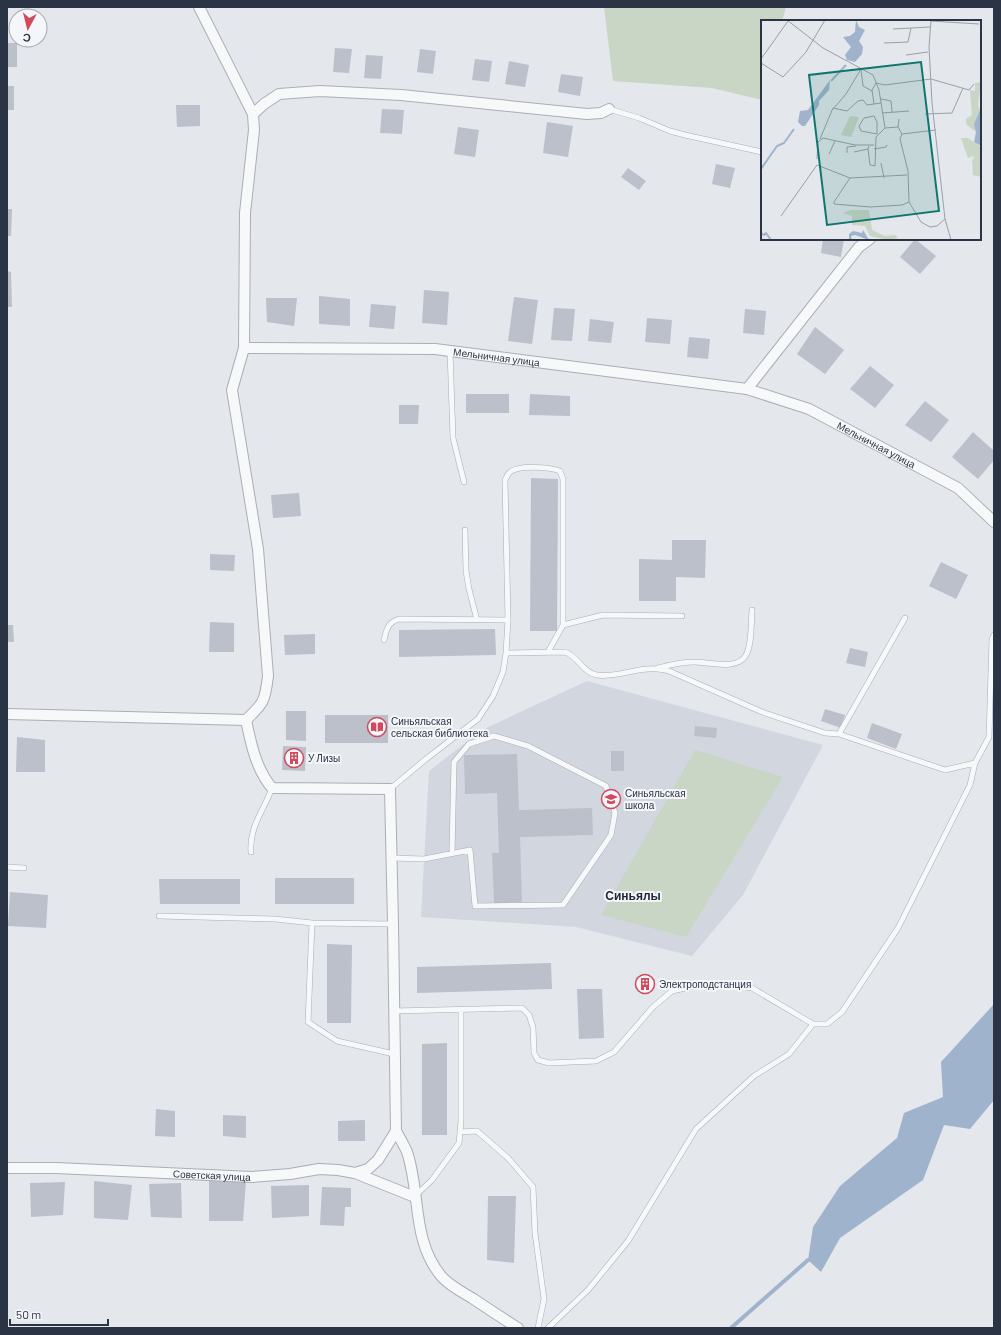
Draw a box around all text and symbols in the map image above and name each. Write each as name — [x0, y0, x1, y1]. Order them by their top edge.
north arrow — [8, 8, 48, 48]
inset map — [761, 20, 981, 240]
text: С — [22, 31, 31, 45]
street label: Мельничная улица — [453, 345, 541, 368]
street label: Мельничная улица — [835, 419, 918, 471]
place label: Синьяльская сельская библиотека — [391, 715, 489, 739]
library icon: Синьяльская сельская библиотека — [366, 716, 388, 738]
building icon: У Лизы — [283, 747, 305, 769]
place label: У Лизы — [308, 752, 340, 764]
place label: Синьяльская школа — [625, 787, 686, 811]
school or university icon: Синьяльская школа — [600, 788, 622, 810]
district label: Синьялы — [605, 888, 661, 902]
building icon: Электроподстанция — [634, 973, 656, 995]
place label: Электроподстанция — [659, 978, 751, 990]
street label: Советская улица — [173, 1167, 251, 1183]
scale bar — [10, 1301, 108, 1327]
text: 50 m — [16, 1307, 41, 1321]

